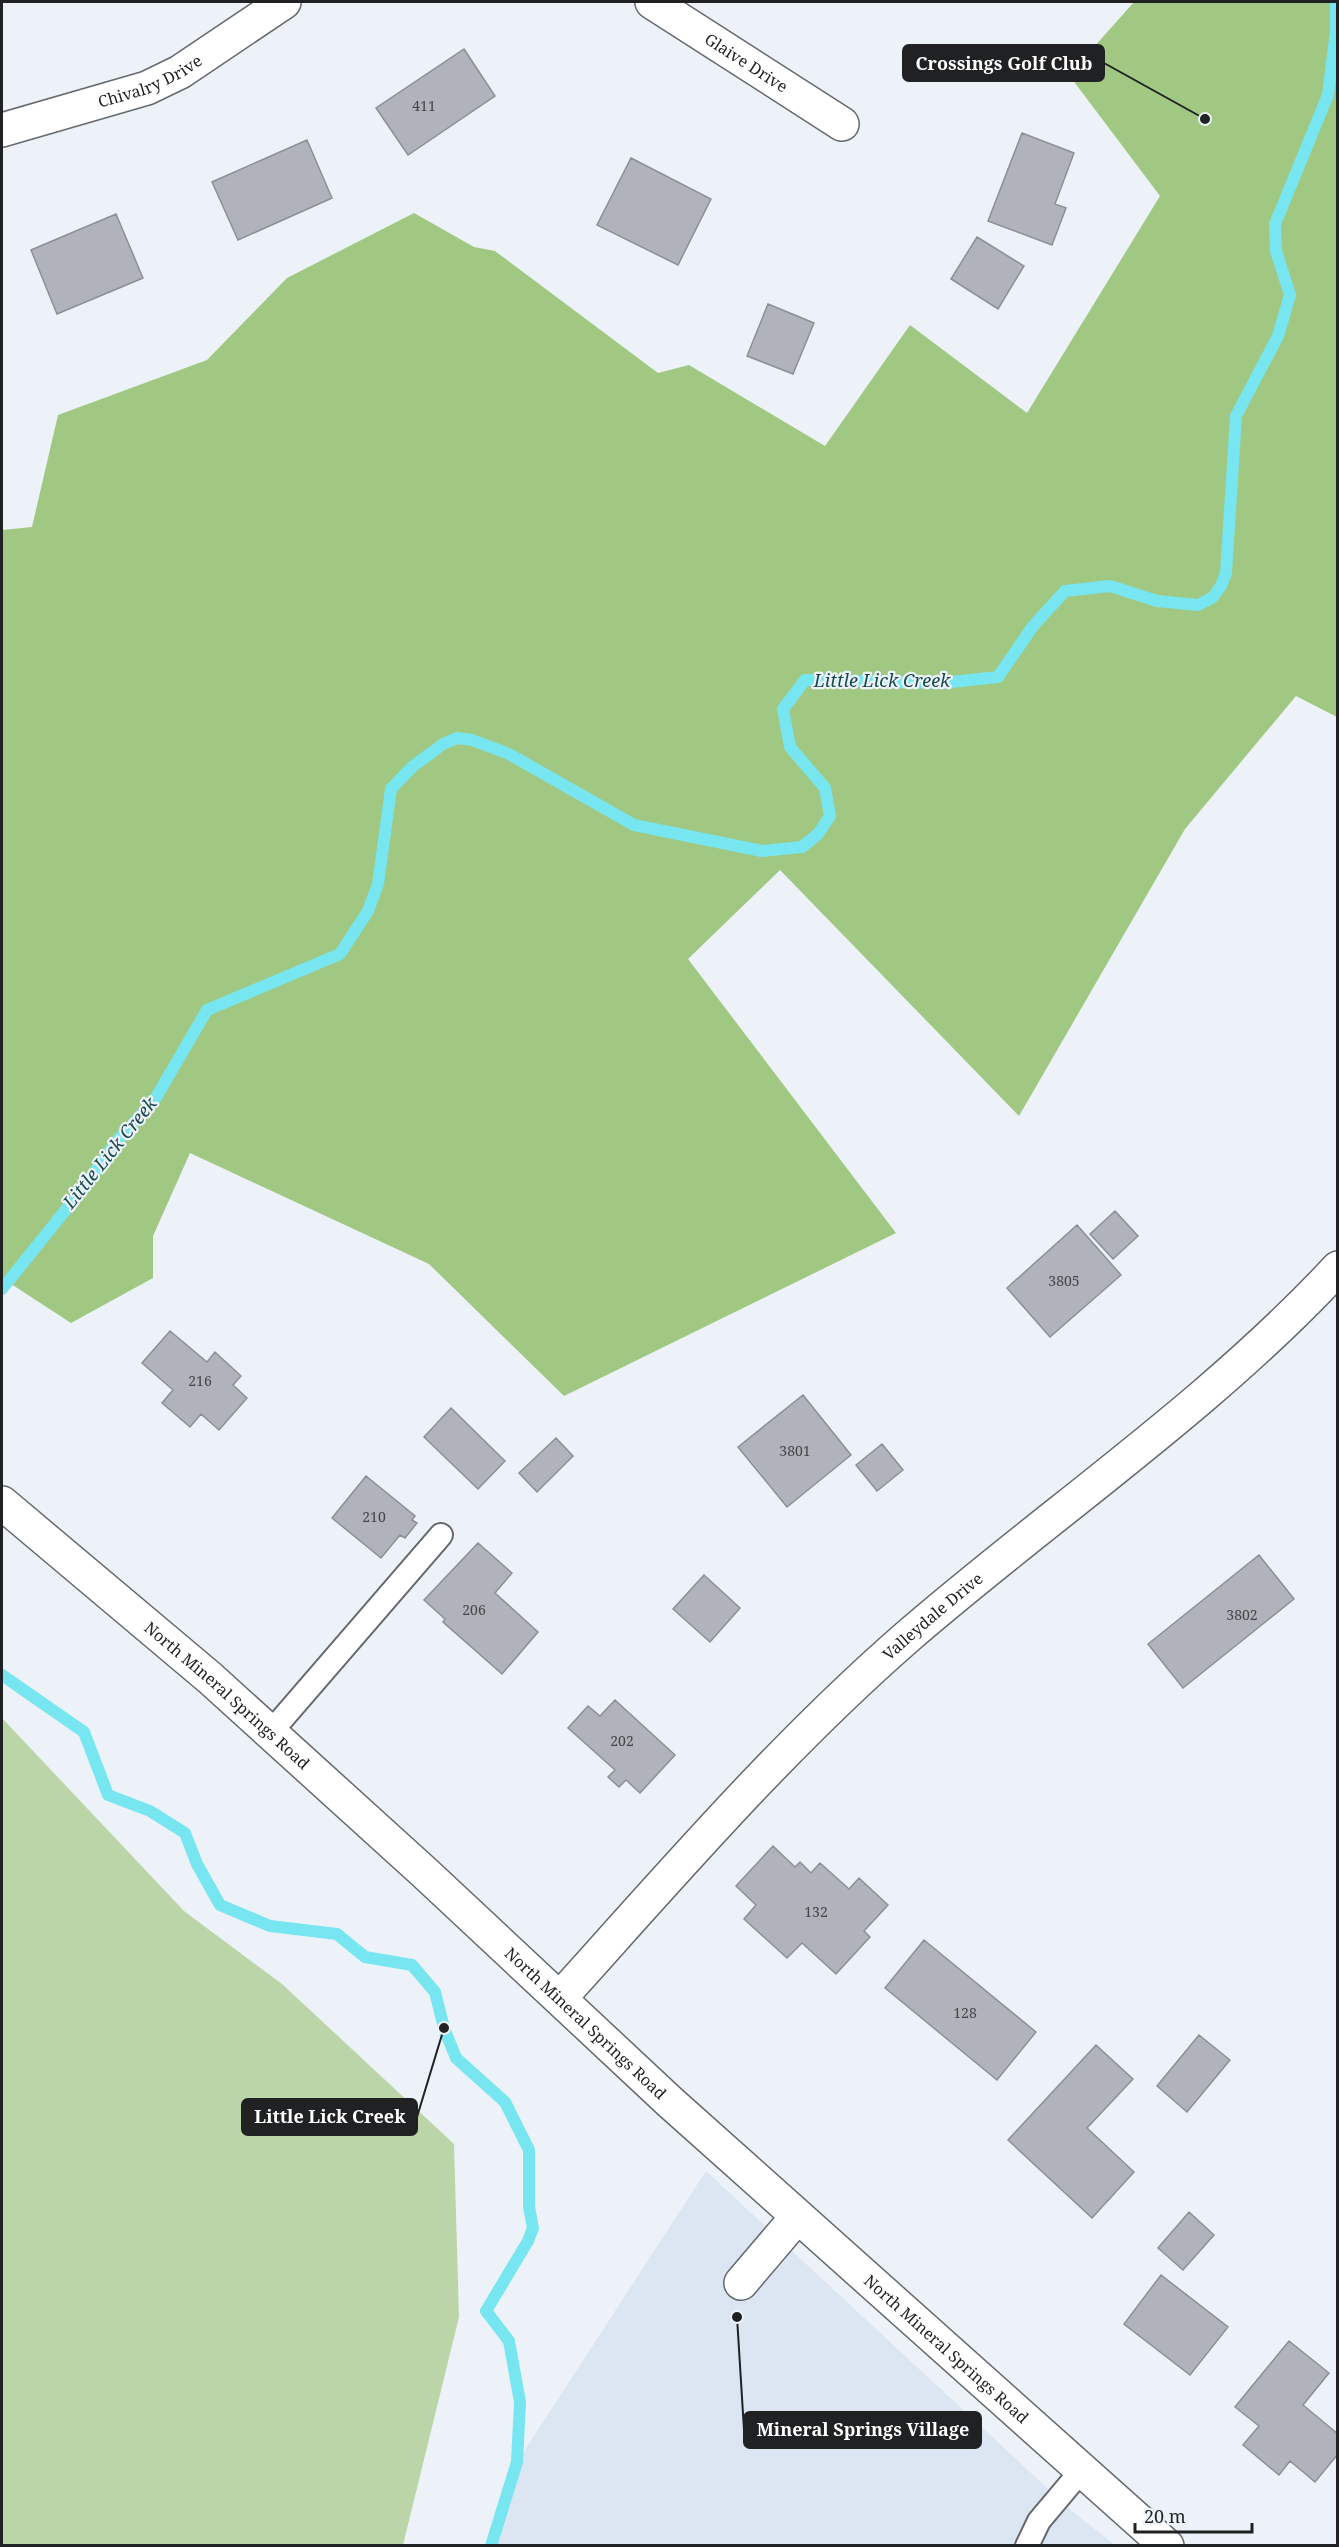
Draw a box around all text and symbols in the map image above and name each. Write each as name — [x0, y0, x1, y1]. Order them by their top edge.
street label: Glaive Drive — [700, 28, 792, 97]
callout: Crossings Golf Club — [903, 45, 1104, 81]
street label: Chivalry Drive — [95, 49, 206, 113]
text: Crossings Golf Club — [916, 51, 1092, 75]
house number: 411 — [412, 96, 436, 115]
water label: Little Lick Creek — [813, 668, 951, 692]
water label: Little Lick Creek — [56, 1091, 162, 1214]
house number: 3805 — [1048, 1271, 1080, 1290]
house number: 216 — [188, 1371, 212, 1390]
house number: 3801 — [779, 1441, 811, 1460]
house number: 210 — [362, 1507, 386, 1526]
street label: Valleydale Drive — [878, 1567, 987, 1665]
house number: 206 — [462, 1600, 486, 1619]
house number: 3802 — [1226, 1605, 1258, 1624]
street label: North Mineral Springs Road — [140, 1616, 315, 1774]
house number: 202 — [610, 1731, 634, 1750]
house number: 132 — [804, 1902, 828, 1921]
street label: North Mineral Springs Road — [500, 1942, 671, 2104]
house number: 128 — [953, 2003, 977, 2022]
callout: Little Lick Creek — [242, 2099, 417, 2135]
text: Little Lick Creek — [254, 2104, 406, 2128]
street label: North Mineral Springs Road — [859, 2270, 1033, 2428]
callout: Mineral Springs Village — [744, 2412, 981, 2448]
text: Mineral Springs Village — [757, 2417, 969, 2441]
scale bar — [1135, 2496, 1252, 2534]
text: 20 m — [1144, 2504, 1186, 2528]

